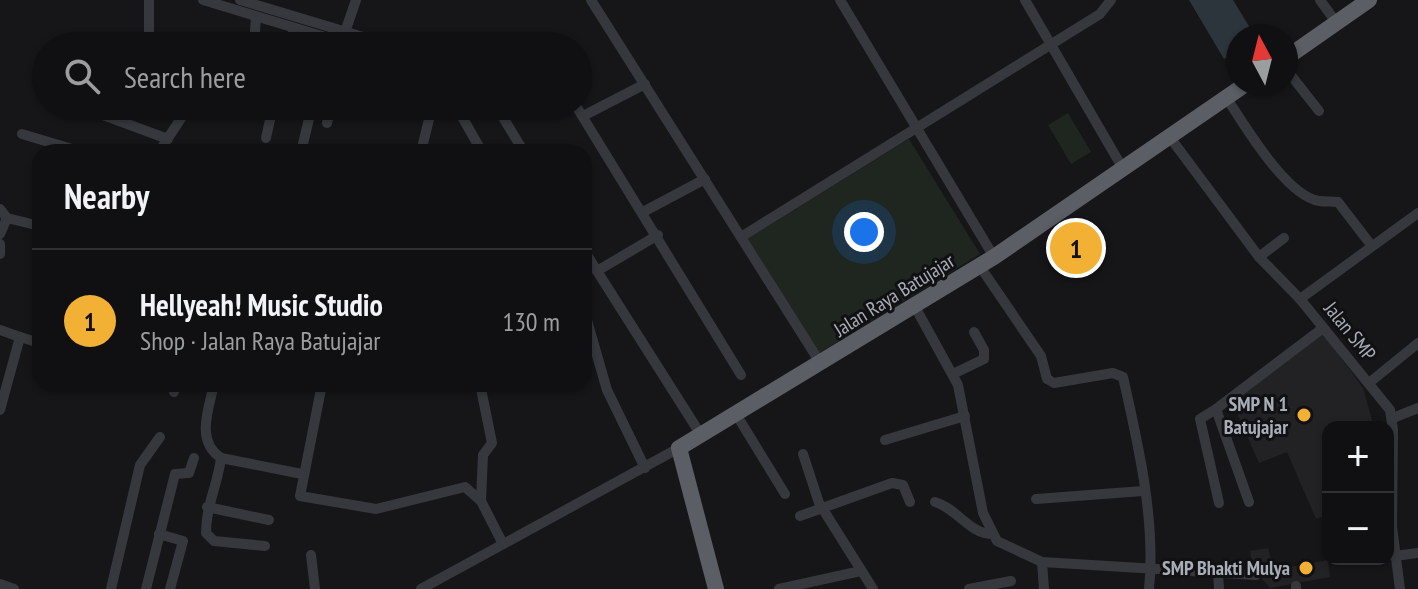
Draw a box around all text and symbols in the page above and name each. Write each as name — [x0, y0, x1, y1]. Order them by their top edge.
north arrow — [1226, 24, 1298, 96]
search box — [32, 32, 592, 120]
icon: search — [60, 54, 104, 98]
text: Search here — [124, 57, 246, 96]
text: Nearby — [64, 174, 149, 218]
your location — [844, 212, 884, 252]
pin: 1 — [1050, 218, 1102, 278]
street label: Jalan Raya Batujajar — [828, 247, 960, 343]
text: Hellyeah! Music Studio — [140, 285, 383, 324]
street label: Jalan SMP — [1318, 295, 1382, 366]
text: 1 — [84, 305, 96, 338]
text: 130 m — [502, 305, 560, 338]
text: Shop · Jalan Raya Batujajar — [140, 324, 380, 357]
place label: SMP N 1 Batujajar — [1224, 391, 1288, 440]
marker: SMP N 1 Batujajar — [1295, 406, 1313, 424]
map controls — [1322, 421, 1394, 565]
button: + — [1322, 421, 1394, 493]
button: − — [1322, 493, 1394, 565]
place label: SMP Bhakti Mulya — [1162, 555, 1290, 581]
marker: SMP Bhakti Mulya — [1297, 559, 1315, 577]

